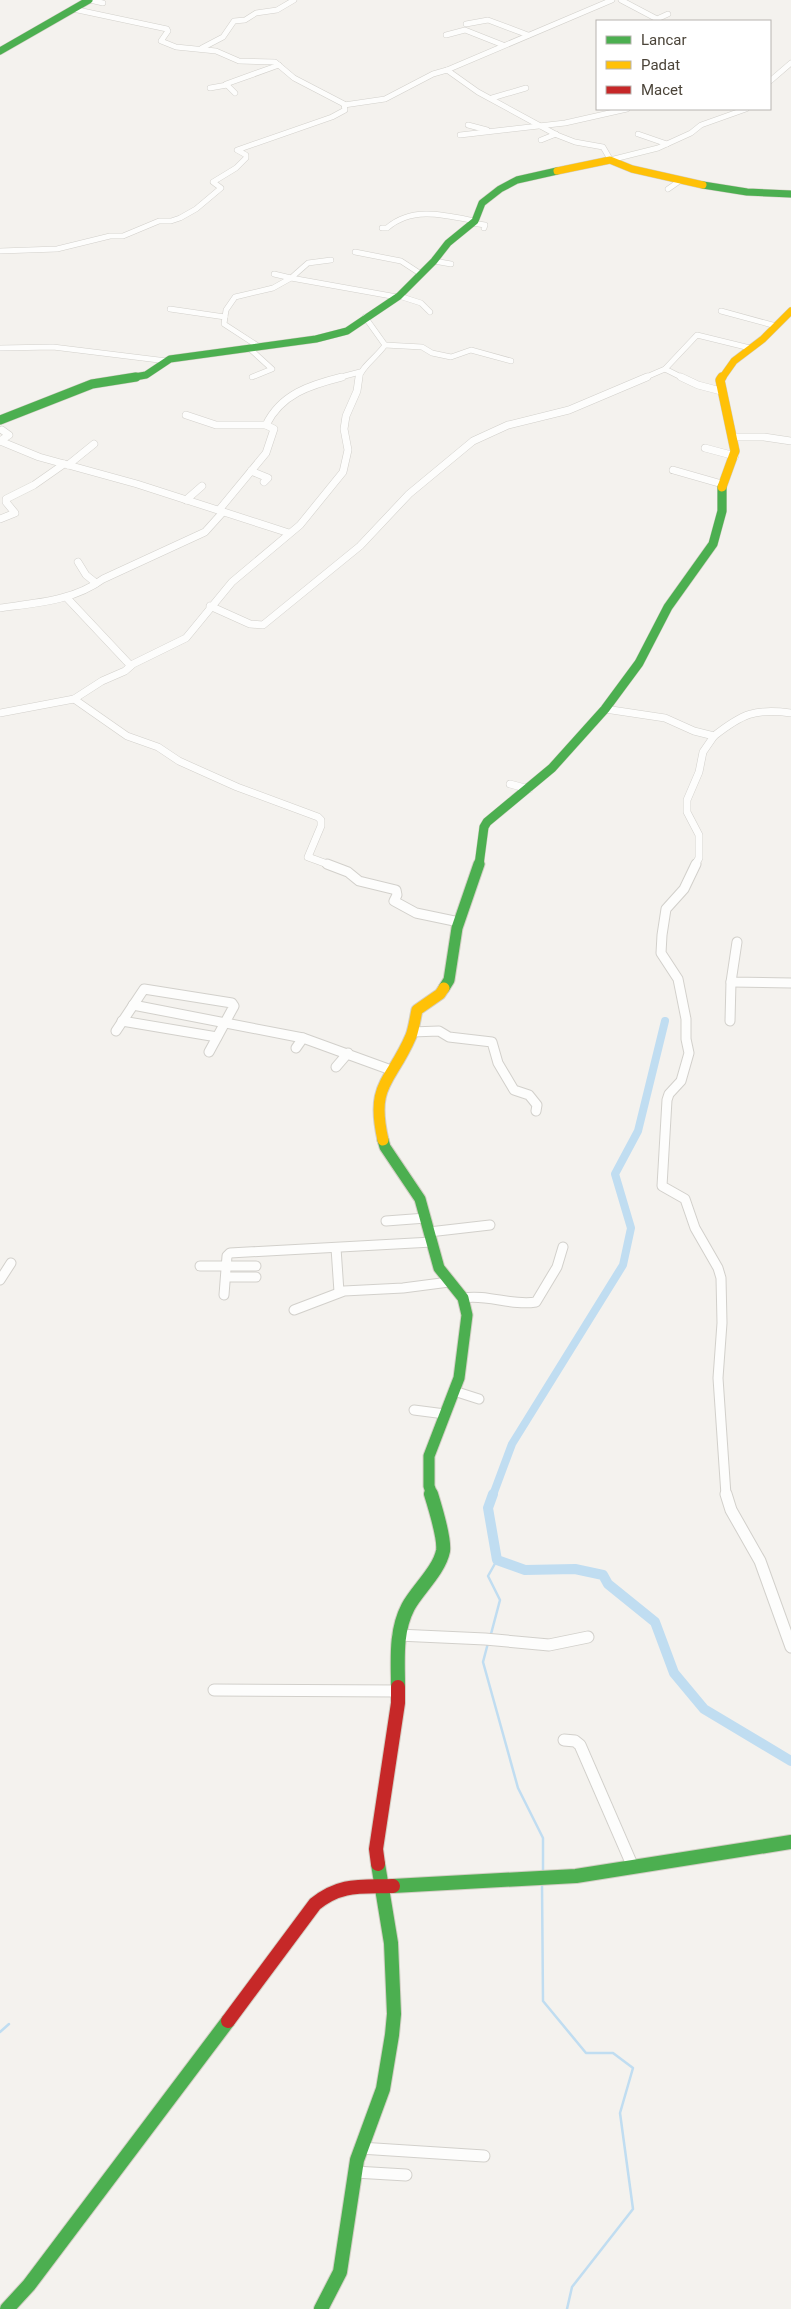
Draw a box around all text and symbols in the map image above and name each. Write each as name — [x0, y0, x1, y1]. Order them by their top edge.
legend — [596, 20, 771, 110]
text: Lancar — [641, 31, 687, 49]
text: Padat — [641, 56, 680, 74]
text: Macet — [641, 81, 683, 99]

